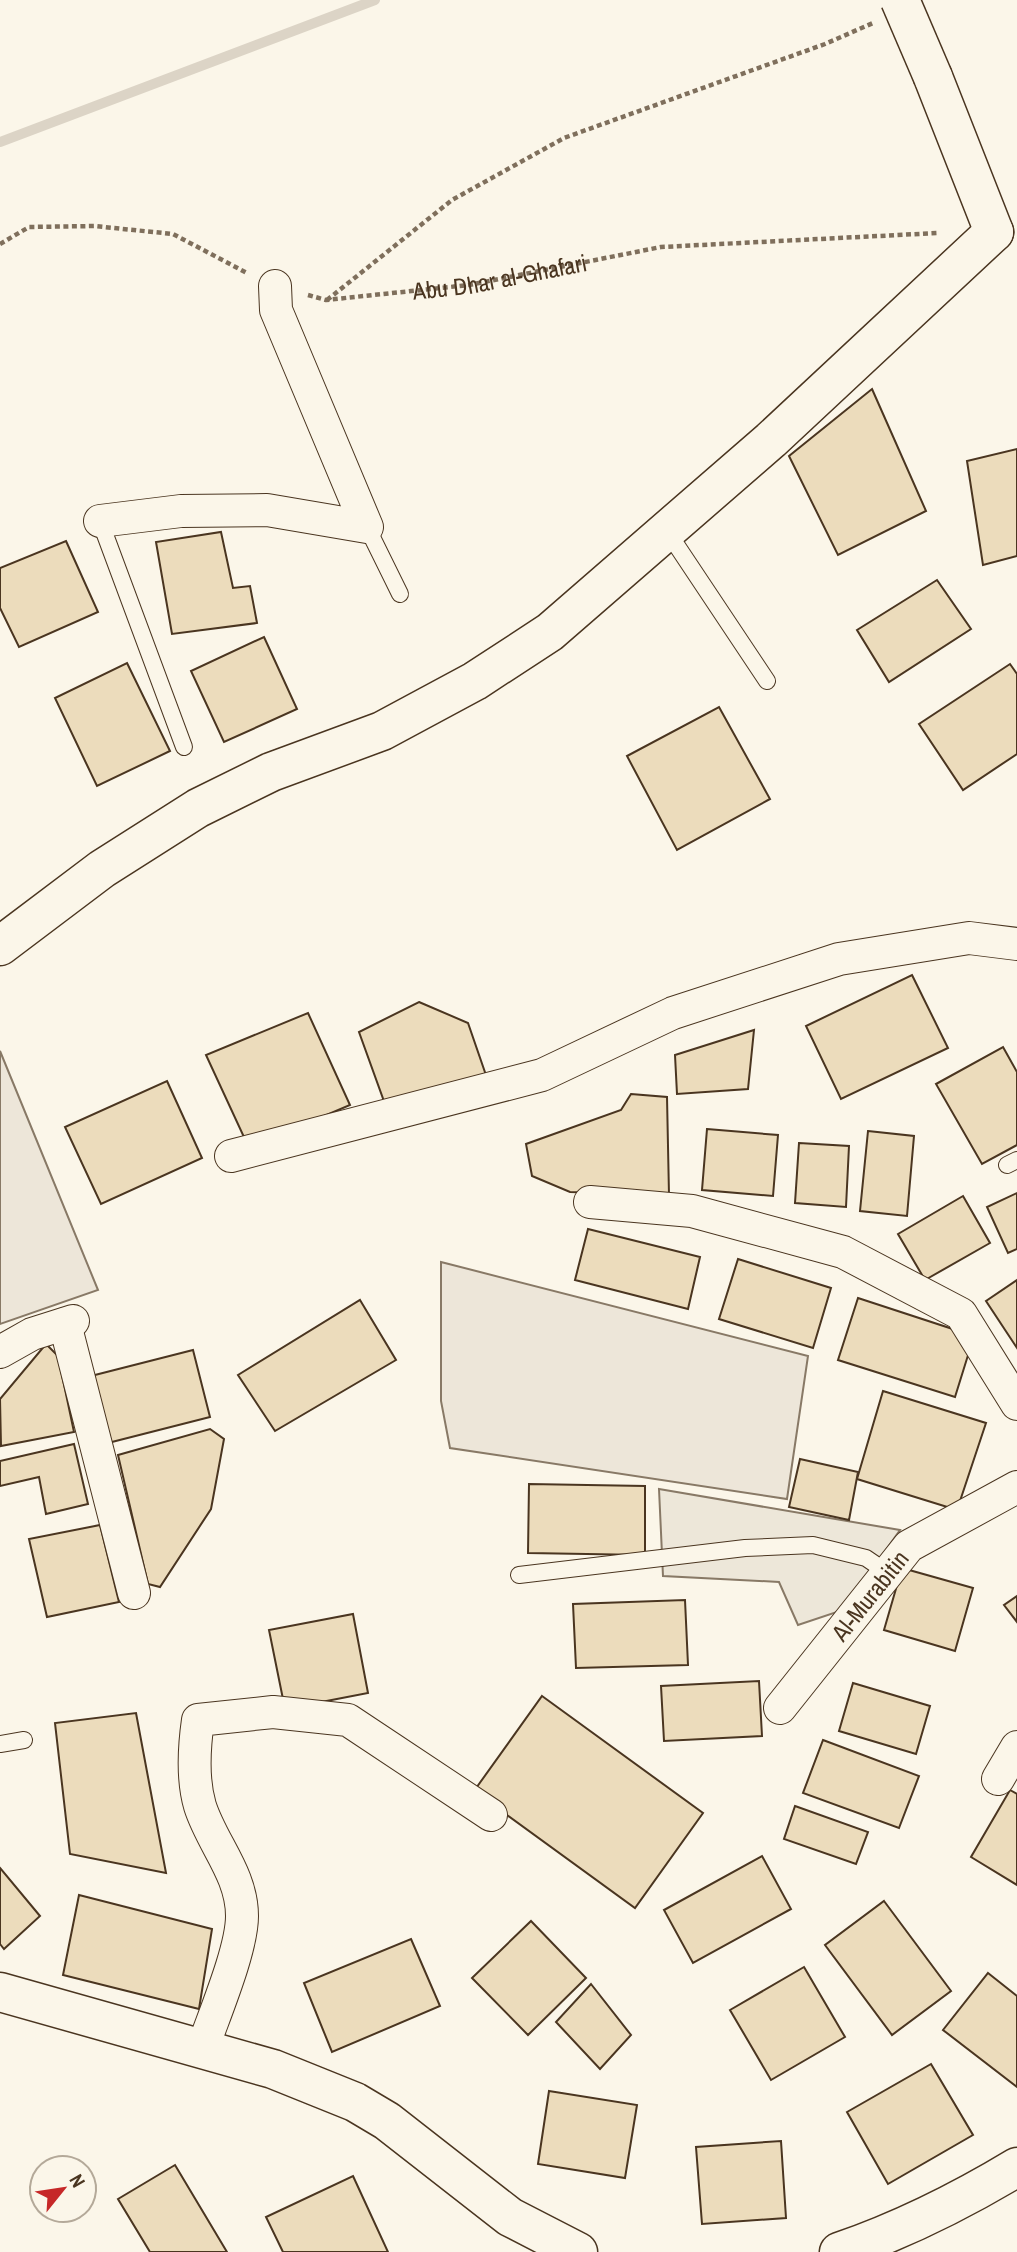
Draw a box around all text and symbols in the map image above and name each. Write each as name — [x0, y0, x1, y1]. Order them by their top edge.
street label: Abu Dhar al-Ghafari — [410, 246, 590, 307]
street label: Al-Murabitin — [823, 1543, 916, 1648]
north arrow — [28, 2154, 98, 2224]
text: N — [64, 2169, 92, 2192]

